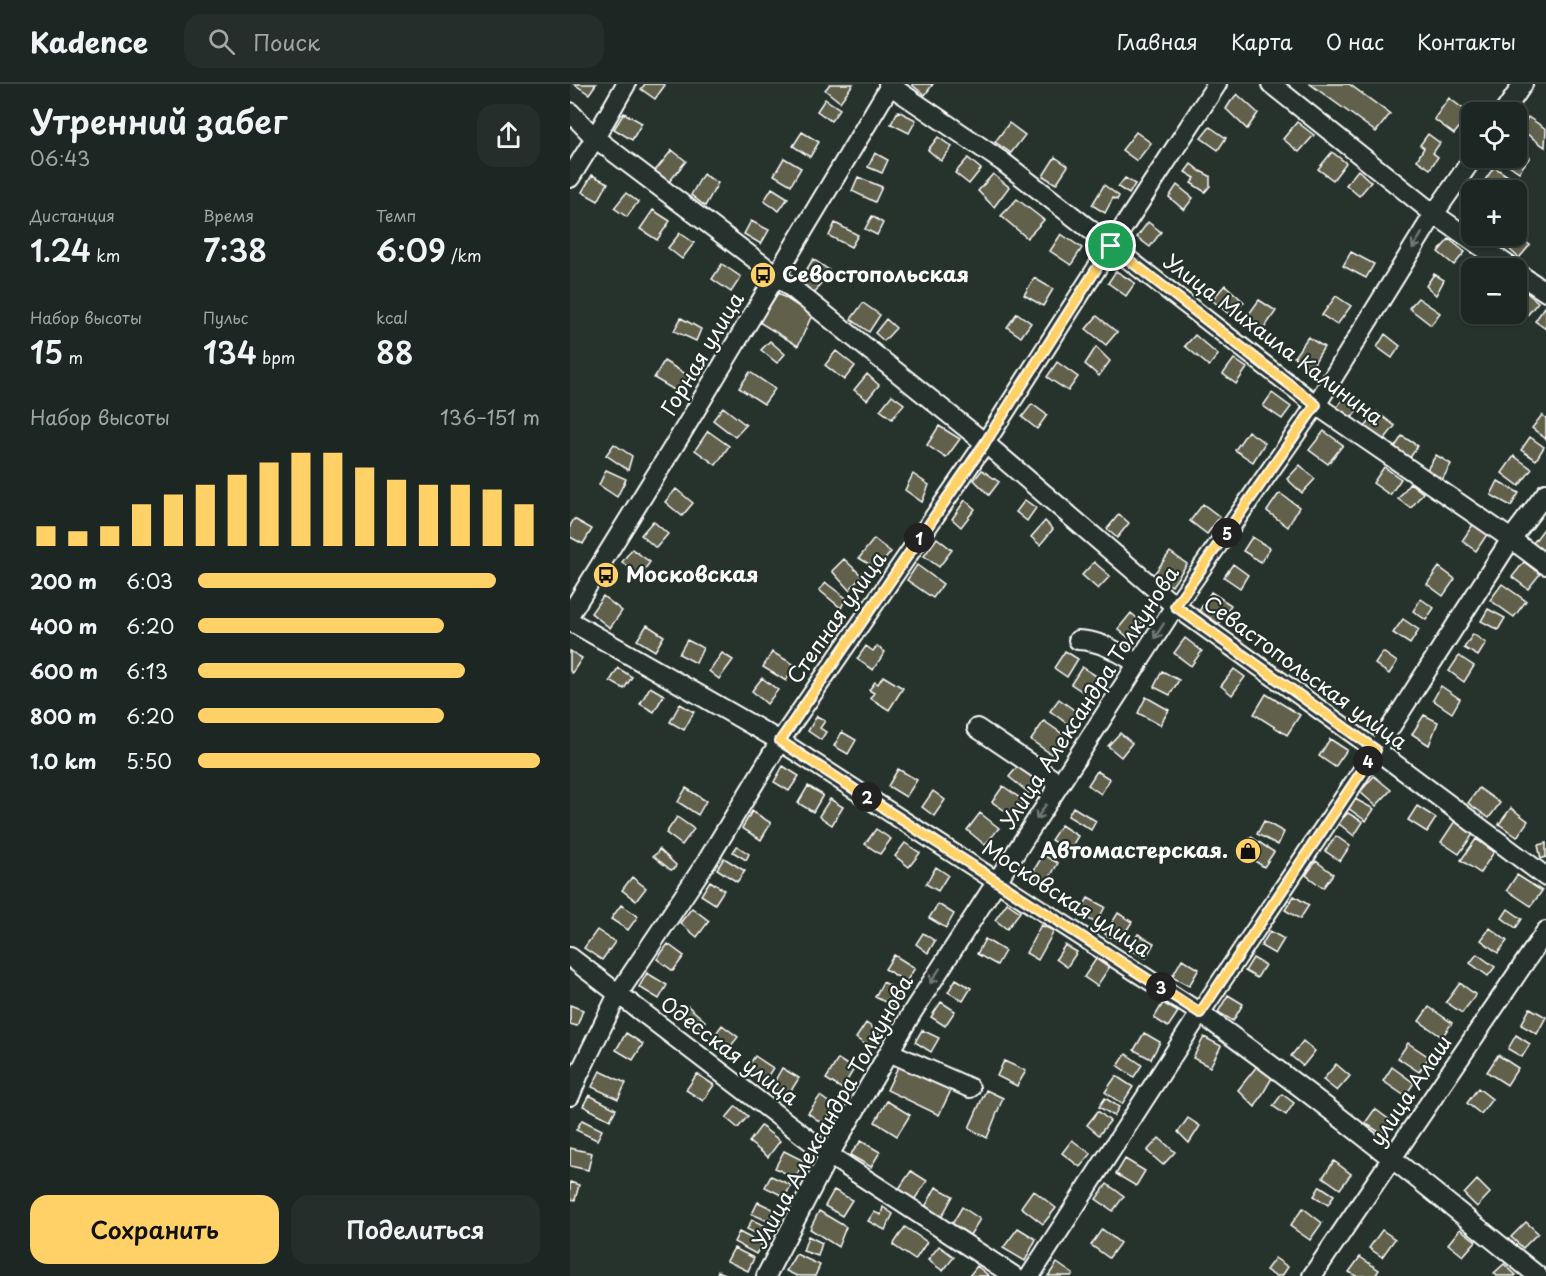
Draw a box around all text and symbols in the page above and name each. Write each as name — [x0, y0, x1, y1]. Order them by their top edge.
search box — [184, 14, 604, 68]
text: Kadence — [30, 20, 148, 63]
icon: search — [205, 25, 238, 58]
text: Поиск — [253, 25, 320, 58]
text: Главная — [1117, 25, 1198, 57]
text: Карта — [1231, 25, 1293, 57]
text: О нас — [1326, 25, 1384, 57]
text: Контакты — [1417, 25, 1516, 57]
text: Утренний забег — [30, 95, 287, 145]
map controls — [1461, 102, 1527, 324]
button: locate — [1461, 102, 1527, 168]
button: share — [477, 104, 540, 167]
text: 06:43 — [30, 143, 90, 173]
button: + — [1461, 180, 1527, 246]
text: Дистанция — [30, 203, 115, 227]
text: Время — [203, 203, 254, 227]
text: Темп — [376, 203, 416, 227]
pin — [1085, 220, 1136, 271]
text: 1.24 — [30, 227, 91, 272]
text: 7:38 — [203, 227, 267, 272]
text: 6:09 — [376, 227, 446, 272]
icon: arrive — [1094, 229, 1127, 262]
one-way arrow — [1411, 232, 1423, 249]
text: km — [91, 243, 120, 267]
text: /km — [446, 243, 482, 267]
street label: Улица Михаила Калинина — [1157, 245, 1392, 432]
place label: Севостопольская — [782, 257, 969, 289]
button: − — [1461, 258, 1527, 324]
bus stop icon: Севостопольская — [748, 260, 778, 290]
street label: Горная улица — [652, 285, 751, 421]
text: Набор высоты — [30, 305, 142, 329]
text: Пульс — [203, 305, 248, 329]
text: kcal — [376, 305, 408, 329]
text: 15 — [30, 329, 63, 374]
text: 134 — [203, 329, 257, 374]
text: 88 — [376, 329, 414, 374]
text: m — [63, 345, 83, 369]
text: bpm — [257, 345, 295, 369]
text: Набор высоты — [30, 402, 170, 432]
text: 136–151 m — [440, 402, 540, 432]
pin: 5 — [1212, 518, 1242, 548]
text: 5 — [1222, 521, 1232, 545]
pin: 1 — [904, 523, 934, 553]
text: 1 — [915, 526, 923, 550]
street label: Степная улица — [778, 543, 893, 690]
place label: Московская — [626, 557, 759, 589]
street label: Улица Александра Толкунова — [991, 559, 1186, 835]
bus stop icon: Московская — [591, 560, 621, 590]
text: 200 m — [30, 566, 97, 596]
text: 6:03 — [126, 566, 173, 596]
street label: Севастопольская улица — [1197, 586, 1416, 757]
text: 400 m — [30, 611, 98, 641]
text: 6:20 — [126, 611, 174, 641]
one-way arrow — [1153, 622, 1165, 639]
text: 600 m — [30, 656, 98, 686]
text: 6:13 — [126, 656, 168, 686]
text: 800 m — [30, 701, 97, 731]
text: 6:20 — [126, 701, 174, 731]
text: 1.0 km — [30, 746, 97, 776]
text: 5:50 — [126, 746, 172, 776]
pin: 4 — [1353, 746, 1383, 776]
text: 4 — [1363, 749, 1373, 773]
pin: 2 — [852, 782, 882, 812]
text: 2 — [861, 785, 873, 809]
one-way arrow — [1035, 803, 1047, 820]
street label: Московская улица — [977, 831, 1158, 964]
place label: Автомастерская. — [1040, 833, 1228, 865]
shop icon: Автомастерская. — [1233, 836, 1263, 866]
one-way arrow — [929, 967, 941, 984]
street label: Улица Александра Толкунова — [743, 968, 920, 1254]
pin: 3 — [1146, 972, 1176, 1002]
text: 3 — [1156, 975, 1166, 999]
street label: Одесская улица — [654, 987, 807, 1113]
street label: улица Алаш — [1360, 1028, 1458, 1152]
button: Сохранить — [30, 1195, 279, 1264]
button: Поделиться — [291, 1195, 540, 1264]

